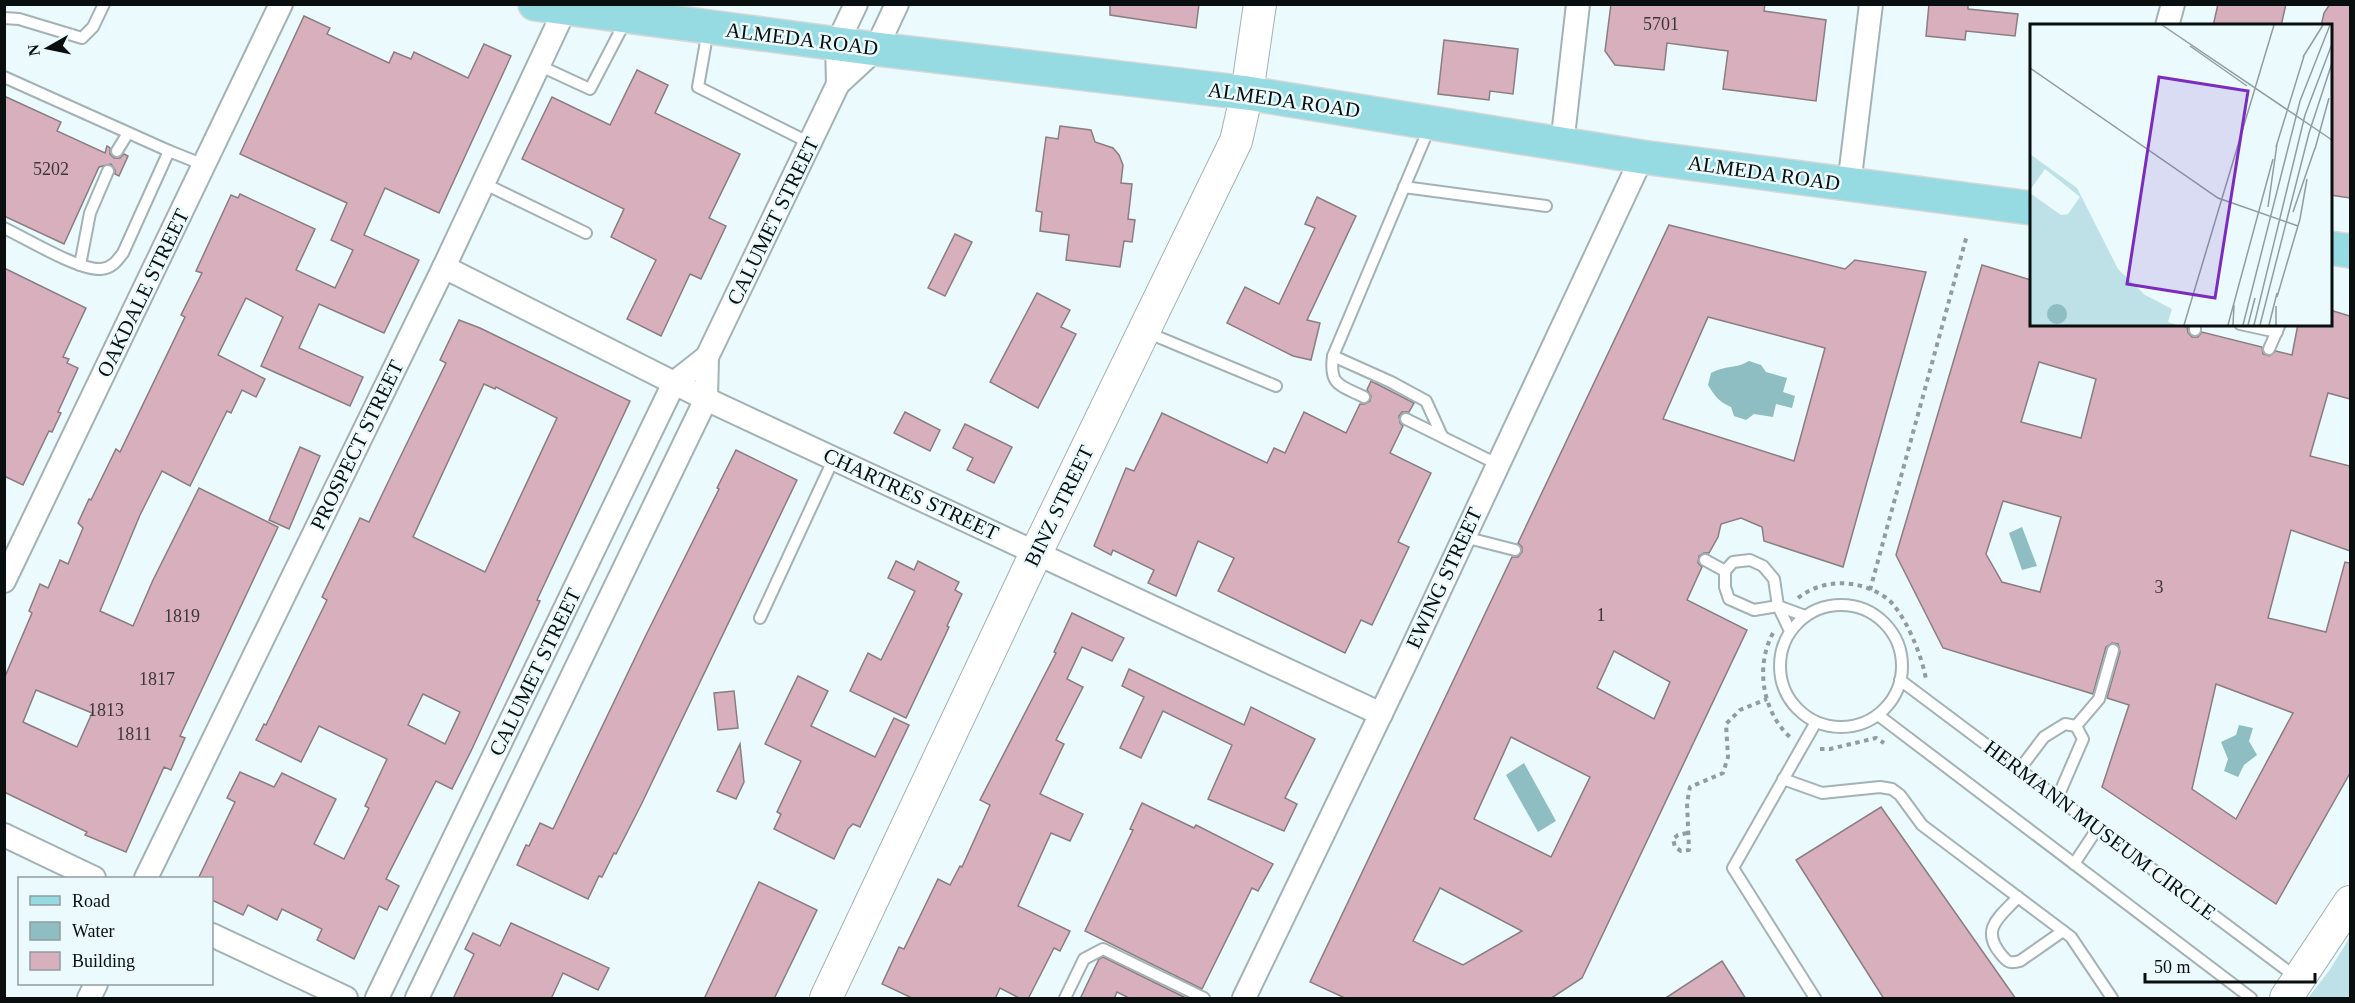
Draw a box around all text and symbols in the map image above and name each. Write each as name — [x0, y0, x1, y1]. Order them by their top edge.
house number: 5701 — [1643, 14, 1679, 34]
north arrow — [18, 18, 78, 78]
street label: ALMEDA ROAD — [724, 18, 880, 60]
inset map — [2030, 24, 2331, 326]
text: N — [24, 43, 43, 57]
street label: ALMEDA ROAD — [1206, 77, 1362, 123]
street label: CALUMET STREET — [722, 133, 824, 309]
street label: ALMEDA ROAD — [1686, 150, 1842, 196]
house number: 5202 — [33, 159, 69, 179]
street label: OAKDALE STREET — [92, 205, 194, 381]
street label: PROSPECT STREET — [306, 356, 409, 534]
street label: BINZ STREET — [1019, 442, 1099, 570]
street label: CHARTRES STREET — [820, 443, 1003, 545]
street label: EWING STREET — [1401, 504, 1487, 652]
house number: 3 — [2155, 577, 2164, 597]
street label: CALUMET STREET — [484, 584, 586, 760]
house number: 1 — [1597, 605, 1606, 625]
house number: 1819 — [164, 606, 200, 626]
house number: 1817 — [139, 669, 175, 689]
house number: 1813 — [88, 700, 124, 720]
house number: 1811 — [116, 724, 152, 744]
street label: HERMANN MUSEUM CIRCLE — [1980, 735, 2220, 925]
legend — [18, 877, 213, 985]
text: Road — [72, 891, 110, 911]
text: Water — [72, 921, 115, 941]
scale bar — [2145, 946, 2314, 984]
text: Building — [72, 951, 135, 971]
text: 50 m — [2154, 957, 2191, 977]

